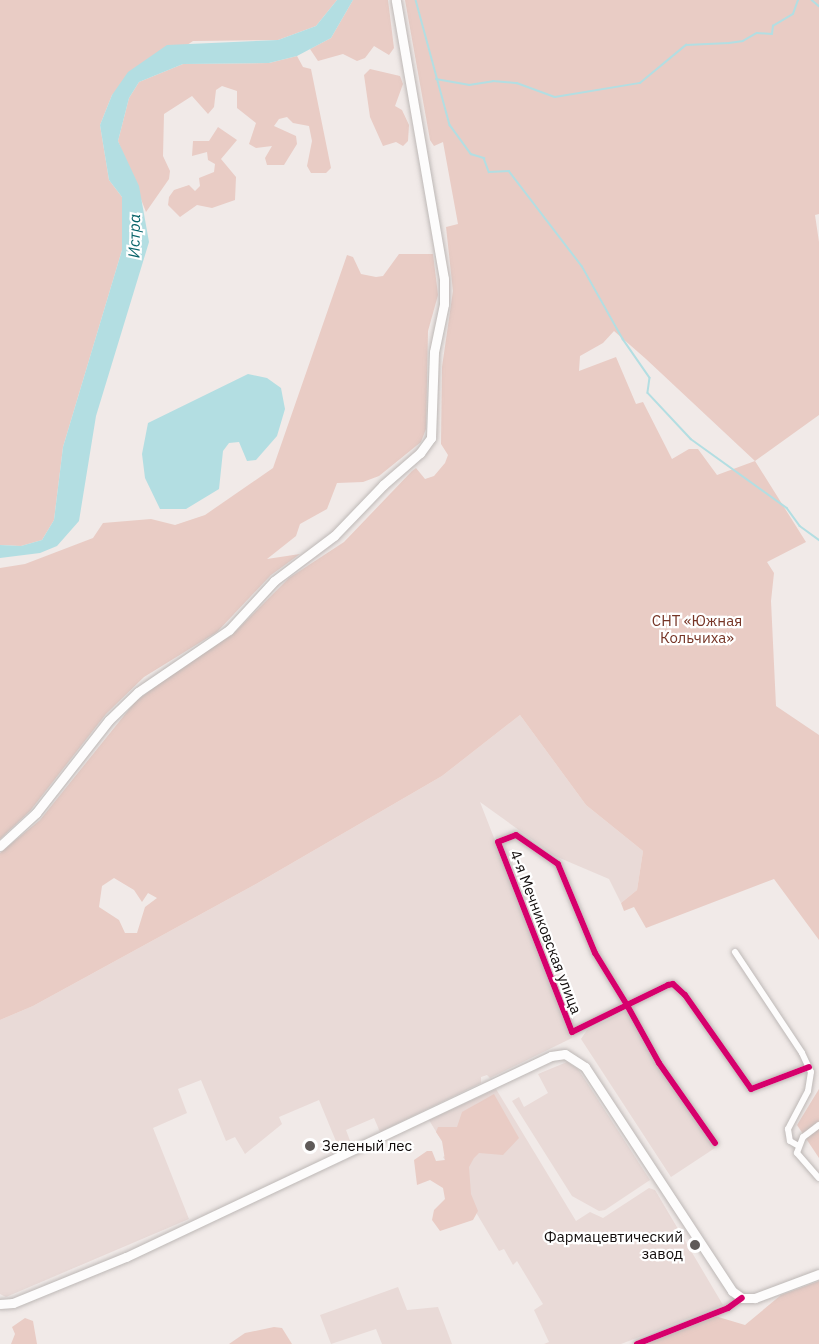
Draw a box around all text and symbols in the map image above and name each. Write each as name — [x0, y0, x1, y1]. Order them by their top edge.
water label: Истра — [124, 214, 144, 258]
park label: СНТ «Южная Кольчиха» — [652, 611, 742, 646]
street label: 4-я Мечниковская улица — [506, 847, 586, 1017]
place label: Зеленый лес — [322, 1137, 412, 1155]
marker: Зеленый лес — [303, 1139, 317, 1153]
place label: Фармацевтический завод — [544, 1227, 683, 1262]
marker: Фармацевтический завод — [688, 1238, 702, 1252]

